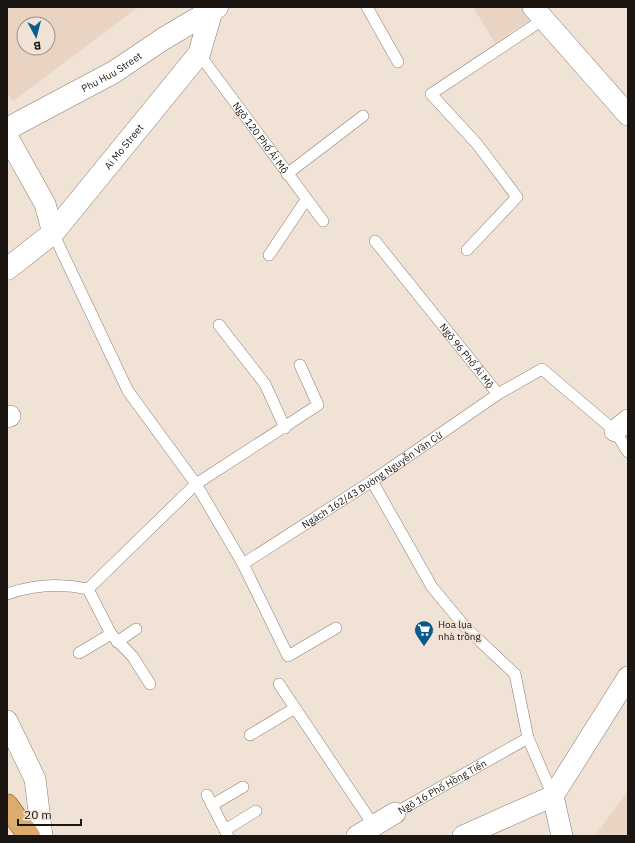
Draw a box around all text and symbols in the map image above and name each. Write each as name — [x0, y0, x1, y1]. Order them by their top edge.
north arrow — [16, 16, 56, 56]
text: B — [33, 39, 42, 53]
street label: Phu Huu Street — [79, 49, 145, 95]
street label: Ngõ 120 Phố Ái Mộ — [230, 100, 292, 176]
street label: Ai Mo Street — [102, 121, 147, 172]
street label: Ngõ 96 Phố Ái Mộ — [437, 321, 497, 391]
street label: Ngách 162/43 Đường Nguyễn Văn Cừ — [299, 428, 445, 531]
place label: Hoa lụa nhà trồng — [438, 618, 481, 643]
supermarket icon: Hoa lụa nhà trồng — [413, 619, 435, 647]
street label: Ngõ 16 Phố Hồng Tiến — [396, 757, 489, 817]
scale bar — [18, 801, 81, 827]
text: 20 m — [24, 807, 52, 822]

